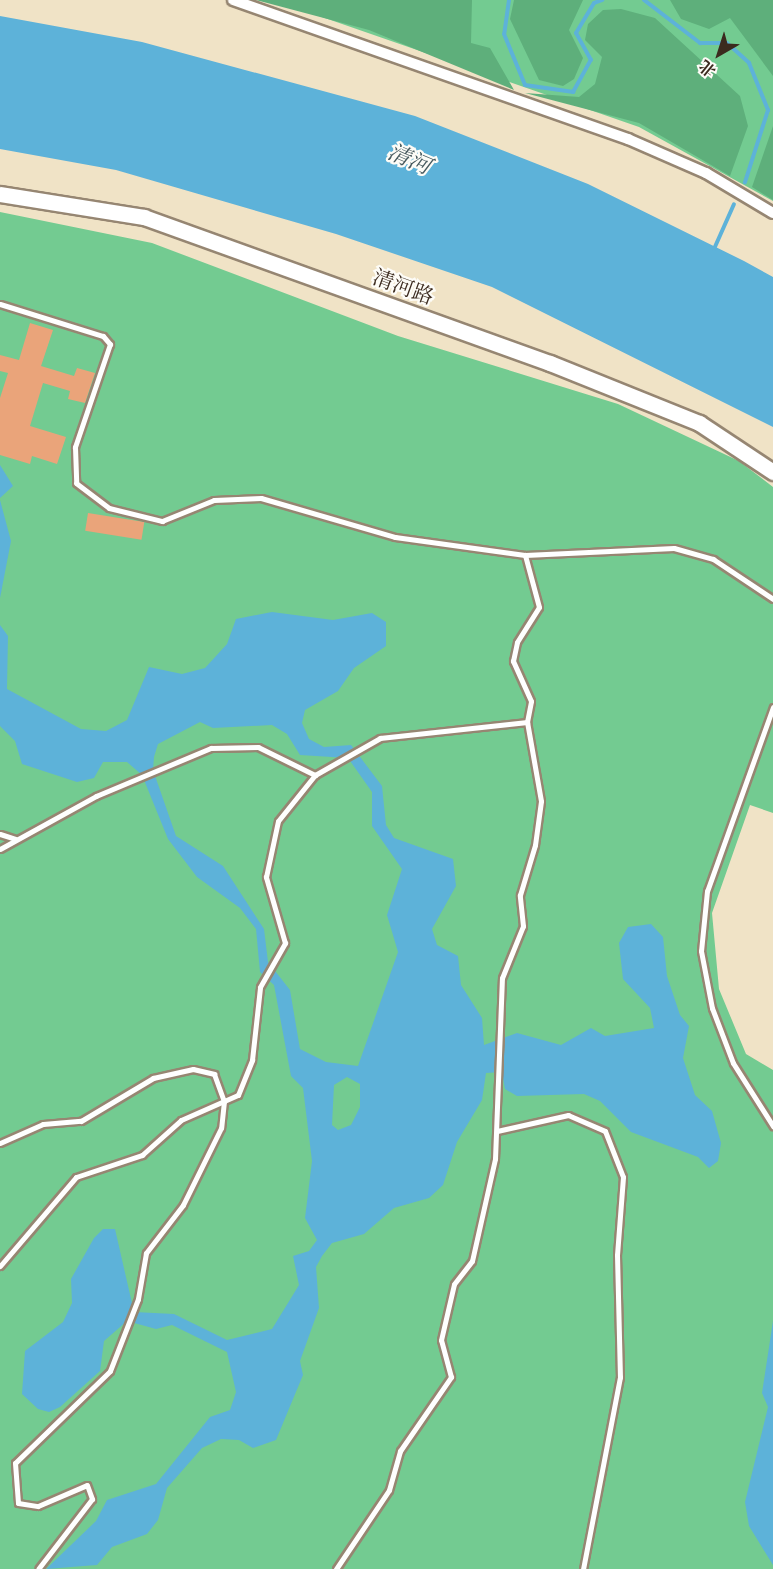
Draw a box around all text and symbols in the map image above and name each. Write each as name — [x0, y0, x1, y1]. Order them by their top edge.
north arrow — [689, 24, 749, 84]
text: 北 — [695, 54, 721, 82]
water label: 清河 — [384, 139, 434, 181]
street label: 清河路 — [369, 265, 437, 311]

